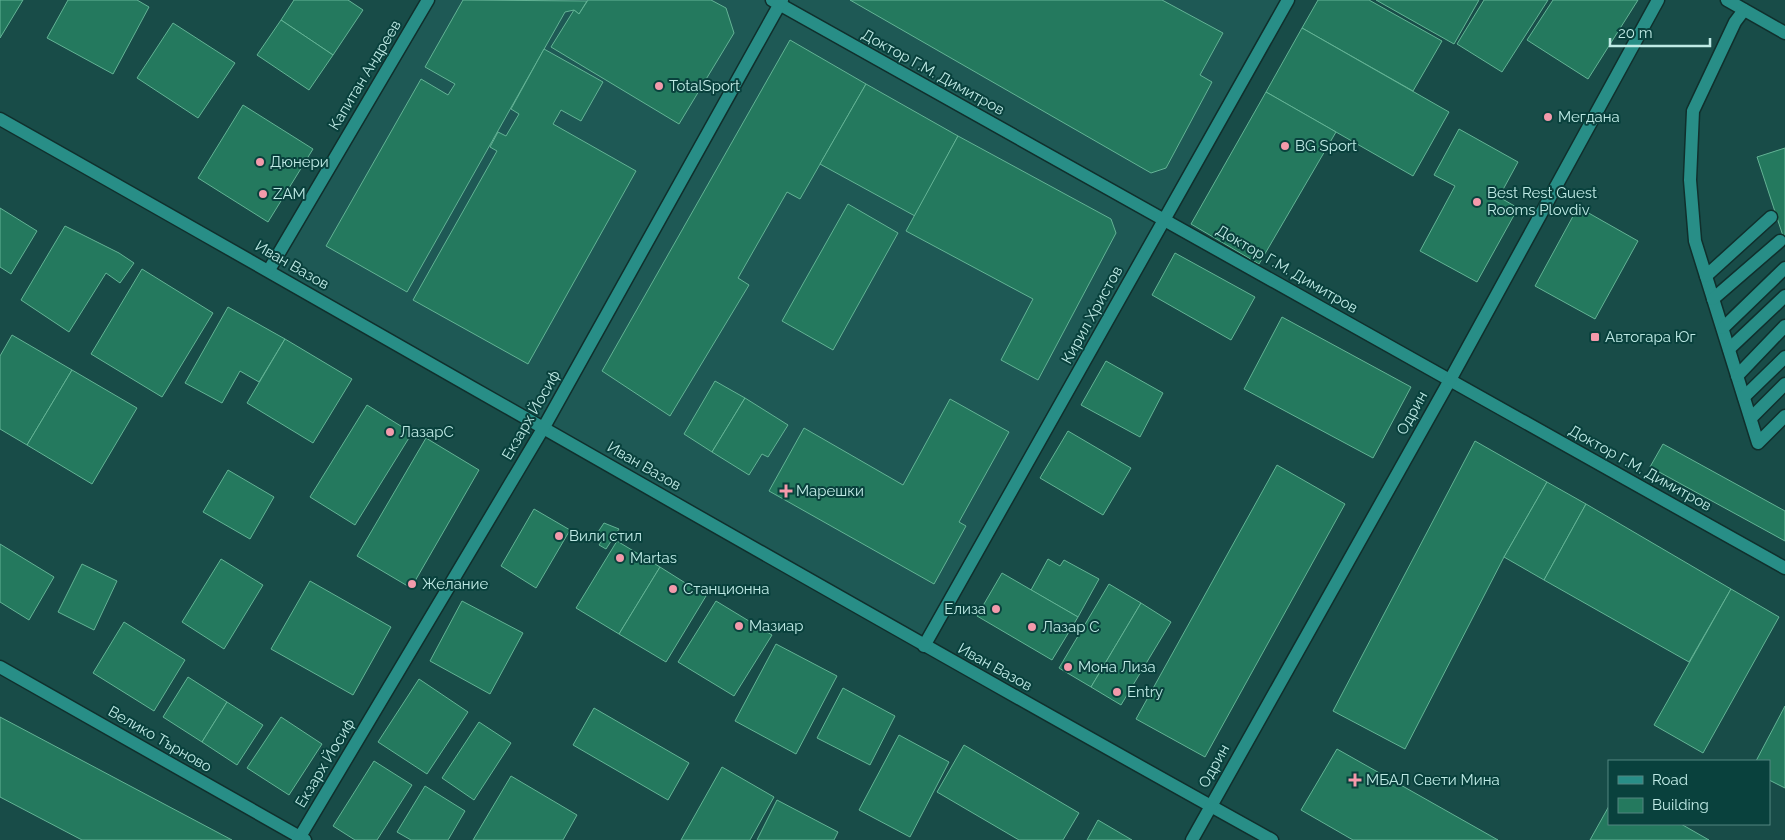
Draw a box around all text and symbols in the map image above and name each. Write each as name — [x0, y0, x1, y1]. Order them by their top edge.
scale bar — [1610, 15, 1710, 47]
street label: Капитан Андреев — [325, 17, 405, 133]
text: 20 m — [1618, 24, 1653, 42]
street label: Доктор Г.М. Димитров — [858, 25, 1008, 119]
place label: TotalSport — [669, 77, 740, 95]
marker: TotalSport — [653, 80, 665, 92]
place label: Мегдана — [1558, 108, 1620, 126]
marker: Мегдана — [1542, 111, 1554, 123]
place label: BG Sport — [1295, 137, 1357, 155]
marker: BG Sport — [1279, 140, 1291, 152]
place label: Дюнери — [270, 153, 329, 171]
marker: Дюнери — [254, 156, 266, 168]
place label: Best Rest Guest Rooms Plovdiv — [1487, 184, 1597, 219]
place label: ZAM — [273, 185, 306, 203]
marker: ZAM — [257, 188, 269, 200]
marker: Best Rest Guest Rooms Plovdiv — [1471, 196, 1483, 208]
street label: Доктор Г.М. Димитров — [1213, 221, 1361, 317]
street label: Иван Вазов — [252, 237, 332, 293]
street label: Кирил Христов — [1058, 263, 1126, 367]
place label: Автогара Юг — [1605, 328, 1695, 346]
marker: Автогара Юг — [1589, 331, 1601, 343]
street label: Екзарх Йосиф — [498, 367, 564, 463]
street label: Одрин — [1393, 388, 1431, 438]
street label: Доктор Г.М. Димитров — [1565, 421, 1715, 515]
place label: ЛазарС — [400, 423, 454, 441]
marker: ЛазарС — [384, 426, 396, 438]
street label: Иван Вазов — [604, 438, 684, 494]
place label: Марешки — [796, 482, 864, 500]
marker: Марешки — [780, 485, 792, 497]
place label: Вили стил — [569, 527, 642, 545]
marker: Вили стил — [553, 530, 565, 542]
place label: Martas — [630, 549, 677, 567]
marker: Martas — [614, 552, 626, 564]
place label: Желание — [422, 575, 488, 593]
marker: Желание — [406, 578, 418, 590]
place label: Станционна — [683, 580, 770, 598]
marker: Станционна — [667, 583, 679, 595]
place label: Елиза — [944, 600, 986, 618]
marker: Елиза — [990, 603, 1002, 615]
place label: Мазиар — [749, 617, 804, 635]
place label: Лазар С — [1042, 618, 1100, 636]
marker: Мазиар — [733, 620, 745, 632]
marker: Лазар С — [1026, 621, 1038, 633]
street label: Иван Вазов — [955, 639, 1035, 695]
place label: Мона Лиза — [1078, 658, 1156, 676]
marker: Мона Лиза — [1062, 661, 1074, 673]
place label: Entry — [1127, 683, 1163, 701]
marker: Entry — [1111, 686, 1123, 698]
street label: Велико Търново — [105, 702, 215, 776]
street label: Екзарх Йосиф — [291, 715, 359, 811]
street label: Одрин — [1195, 741, 1233, 791]
legend — [1608, 760, 1770, 825]
place label: МБАЛ Свети Мина — [1366, 771, 1500, 789]
text: Road — [1652, 771, 1688, 789]
marker: МБАЛ Свети Мина — [1348, 773, 1362, 787]
text: Building — [1652, 796, 1709, 814]

